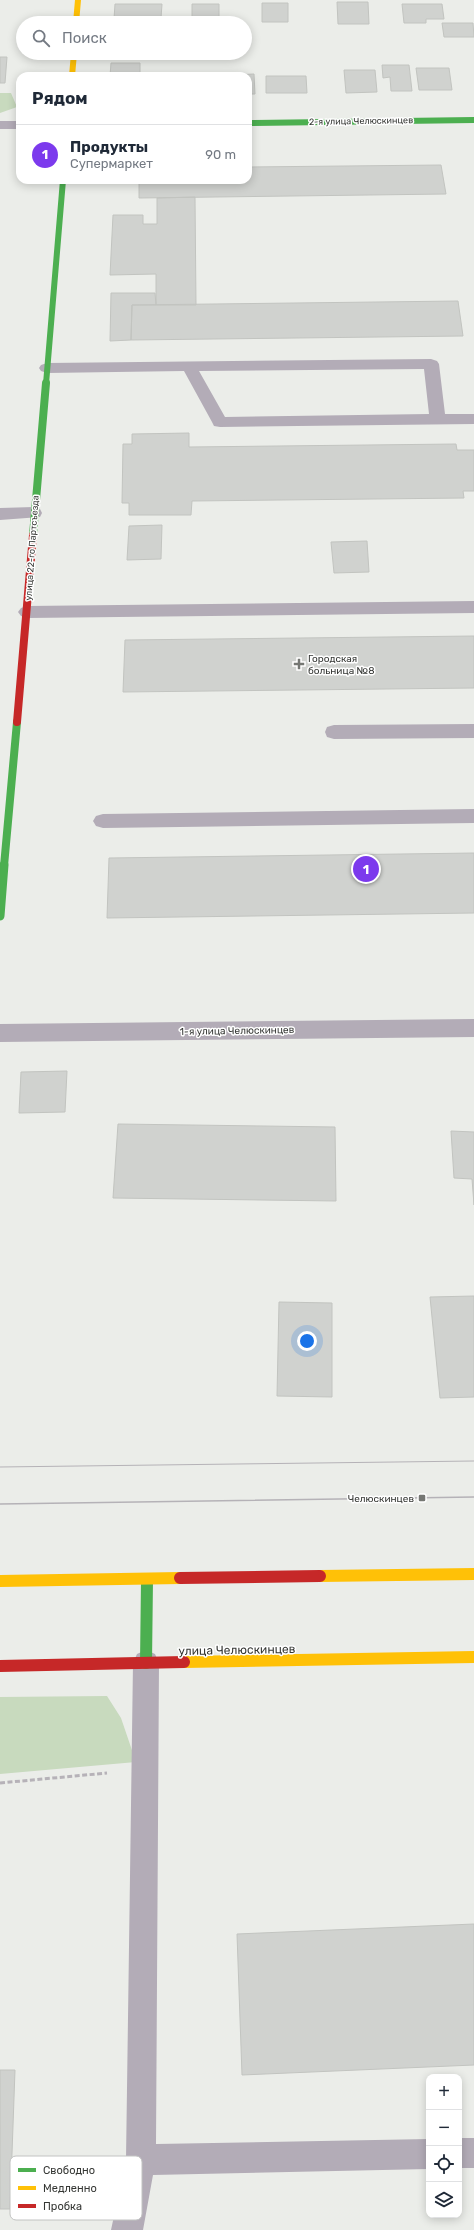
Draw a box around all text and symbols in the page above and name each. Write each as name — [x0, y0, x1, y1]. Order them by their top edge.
search box — [16, 16, 252, 60]
icon: search — [30, 27, 52, 49]
text: Поиск — [62, 29, 107, 47]
text: Рядом — [32, 88, 88, 108]
street label: 2-я улица Челюскинцев — [309, 115, 413, 127]
text: Продукты — [70, 138, 148, 156]
text: 1 — [42, 147, 48, 162]
text: 90 m — [205, 147, 236, 162]
text: Супермаркет — [70, 156, 153, 171]
street label: улица 22-го Партсъезда — [23, 495, 41, 601]
place label: Городская больница №8 — [308, 653, 375, 677]
marker: Городская больница №8 — [293, 658, 305, 670]
pin: 1 — [353, 854, 379, 884]
street label: 1-я улица Челюскинцев — [180, 1024, 295, 1038]
your location — [297, 1331, 317, 1351]
place label: Челюскинцев — [348, 1493, 414, 1505]
marker: Челюскинцев — [417, 1493, 427, 1503]
street label: улица Челюскинцев — [178, 1642, 296, 1658]
map controls — [426, 2074, 462, 2218]
button: + — [426, 2074, 462, 2110]
button: − — [426, 2110, 462, 2146]
button: locate — [426, 2146, 462, 2182]
legend — [10, 2156, 142, 2220]
text: Свободно — [43, 2164, 95, 2177]
text: Медленно — [43, 2182, 97, 2195]
button: layers — [426, 2182, 462, 2218]
text: Пробка — [43, 2200, 82, 2213]

